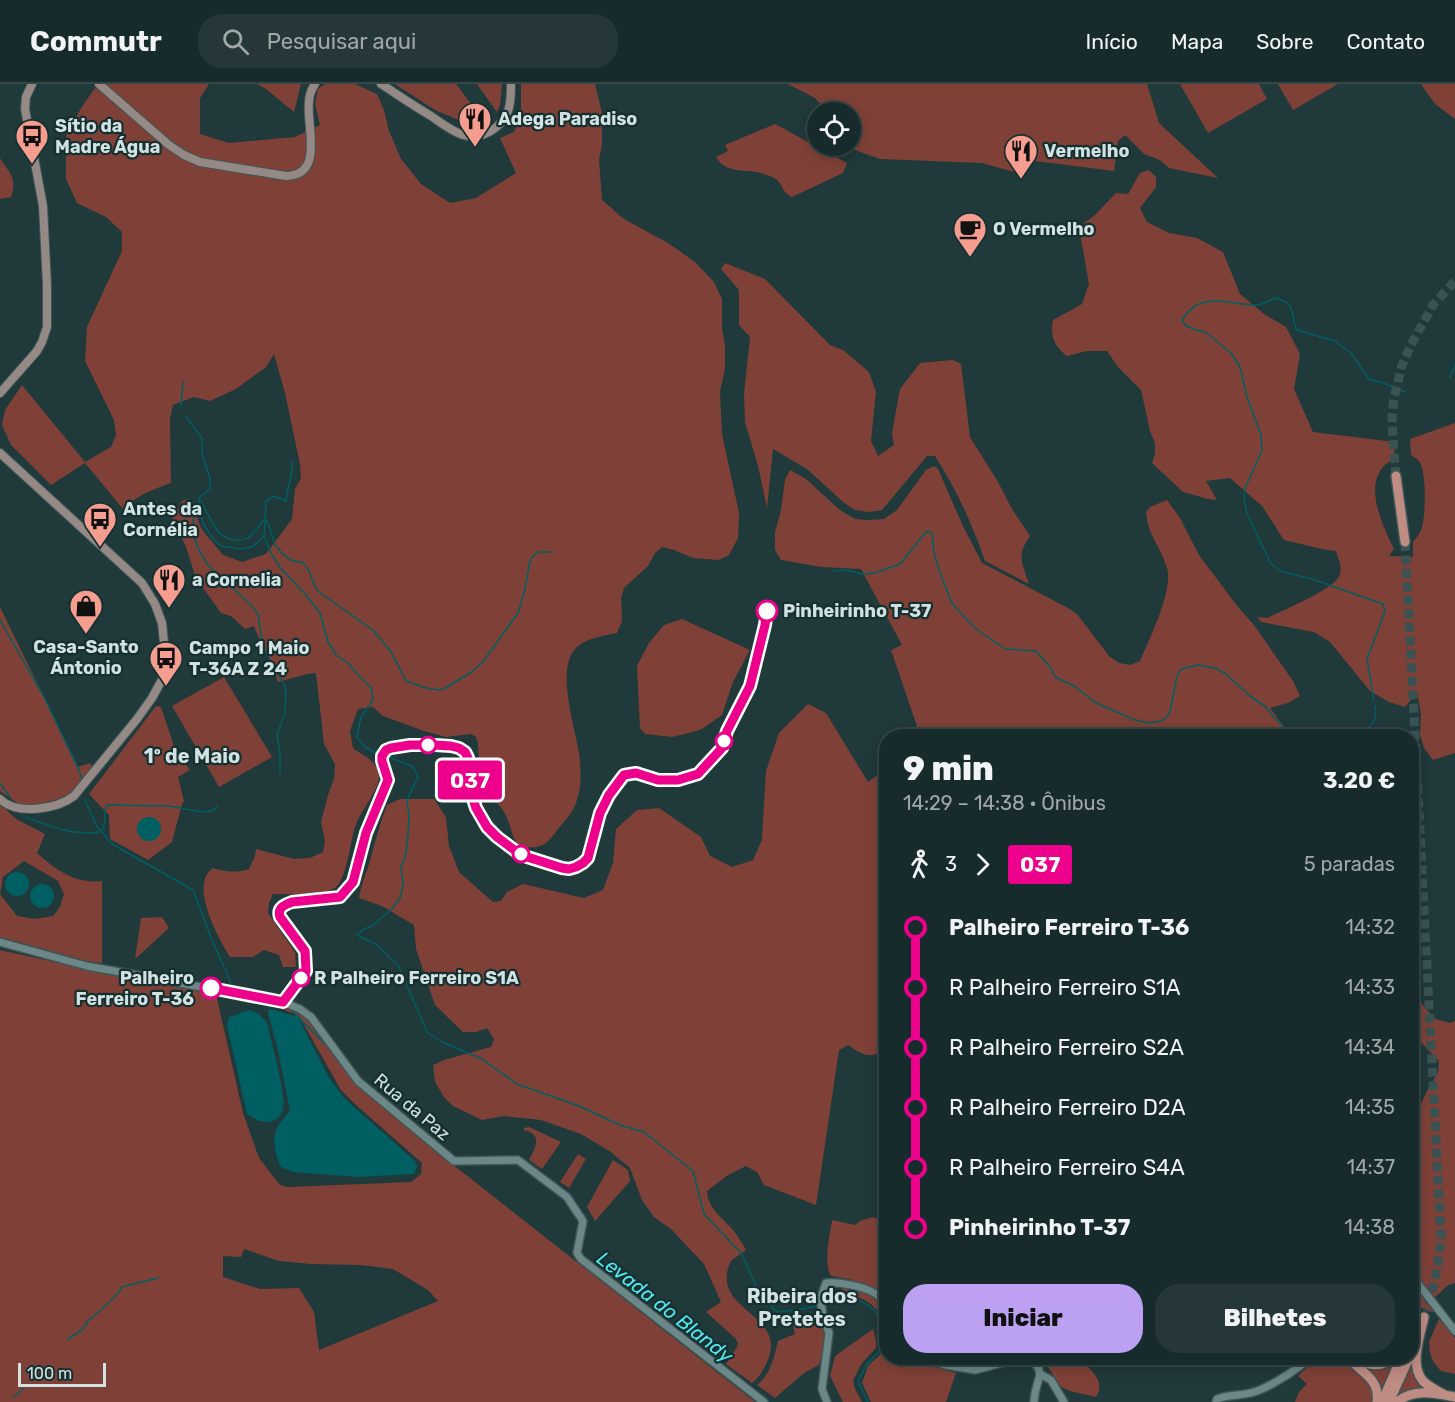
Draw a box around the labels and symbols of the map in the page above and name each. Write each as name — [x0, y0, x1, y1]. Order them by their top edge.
restaurant icon: Adega Paradiso — [457, 101, 493, 148]
place label: Adega Paradiso — [498, 108, 637, 130]
place label: Sítio da Madre Água — [55, 115, 160, 158]
bus stop icon: Sítio da Madre Água — [14, 118, 50, 165]
restaurant icon: Vermelho — [1003, 133, 1039, 180]
place label: Vermelho — [1044, 140, 1129, 162]
cafe icon: O Vermelho — [952, 211, 988, 258]
place label: O Vermelho — [993, 218, 1095, 240]
place label: Antes da Cornélia — [123, 498, 202, 541]
bus stop icon: Antes da Cornélia — [82, 501, 118, 548]
restaurant icon: a Cornelia — [151, 562, 187, 609]
place label: a Cornelia — [192, 569, 281, 591]
shop icon: Casa-Santo Ántonio — [68, 588, 104, 635]
marker: Pinheirinho T-37 — [756, 600, 778, 622]
place label: Pinheirinho T-37 — [783, 600, 931, 622]
place label: Casa-Santo Ántonio — [33, 636, 139, 679]
place label: Campo 1 Maio T-36A Z 24 — [189, 637, 309, 680]
bus stop icon: Campo 1 Maio T-36A Z 24 — [148, 640, 184, 687]
unlabelled marker — [715, 732, 733, 750]
unlabelled marker — [419, 736, 437, 754]
district label: 1º de Maio — [144, 744, 240, 768]
line badge: 037 — [436, 760, 504, 800]
unlabelled marker — [512, 845, 530, 863]
place label: Palheiro Ferreiro T-36 — [75, 967, 194, 1010]
place label: R Palheiro Ferreiro S1A — [314, 967, 519, 989]
marker: R Palheiro Ferreiro S1A — [292, 969, 310, 987]
marker: Palheiro Ferreiro T-36 — [200, 977, 222, 999]
street label: Rua da Paz — [369, 1069, 455, 1145]
water label: Levada do Blandy — [592, 1246, 739, 1368]
district label: Ribeira dos Pretetes — [747, 1284, 857, 1331]
scale bar — [18, 1360, 106, 1388]

